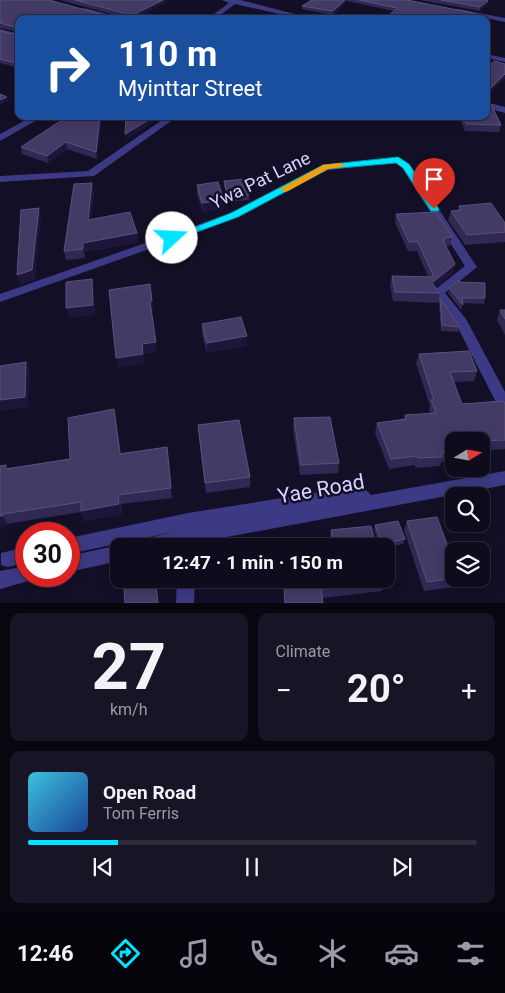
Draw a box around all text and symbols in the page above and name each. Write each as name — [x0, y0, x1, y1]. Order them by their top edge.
text: 110 m — [118, 34, 217, 75]
icon: right — [35, 35, 100, 100]
text: Myinttar Street — [118, 76, 262, 101]
street label: Ywa Pat Lane — [206, 147, 314, 213]
pin — [413, 158, 455, 209]
icon: arrive — [420, 165, 448, 193]
position arrow — [145, 211, 197, 263]
north arrow — [445, 432, 490, 478]
map controls — [445, 432, 490, 587]
street label: Yae Road — [276, 470, 366, 508]
button: search — [445, 487, 490, 532]
speed limit sign: 30 — [15, 522, 80, 587]
button: layers — [445, 542, 490, 587]
text: 12:47 · 1 min · 150 m — [162, 551, 343, 574]
text: 27 — [91, 629, 166, 705]
text: Climate — [276, 642, 330, 661]
text: 20° — [347, 667, 406, 711]
text: − — [276, 674, 292, 707]
text: + — [461, 674, 477, 707]
text: km/h — [110, 700, 148, 719]
text: Open Road — [103, 781, 196, 804]
text: Tom Ferris — [103, 804, 179, 823]
icon: previous — [89, 853, 117, 881]
icon: pause — [238, 853, 266, 881]
icon: next — [388, 853, 416, 881]
icon: directions — [108, 936, 143, 971]
icon: music — [177, 936, 212, 971]
icon: phone — [246, 936, 281, 971]
icon: climate — [315, 936, 350, 971]
icon: car — [384, 936, 419, 971]
icon: filters — [453, 936, 488, 971]
text: 12:46 — [17, 941, 74, 966]

